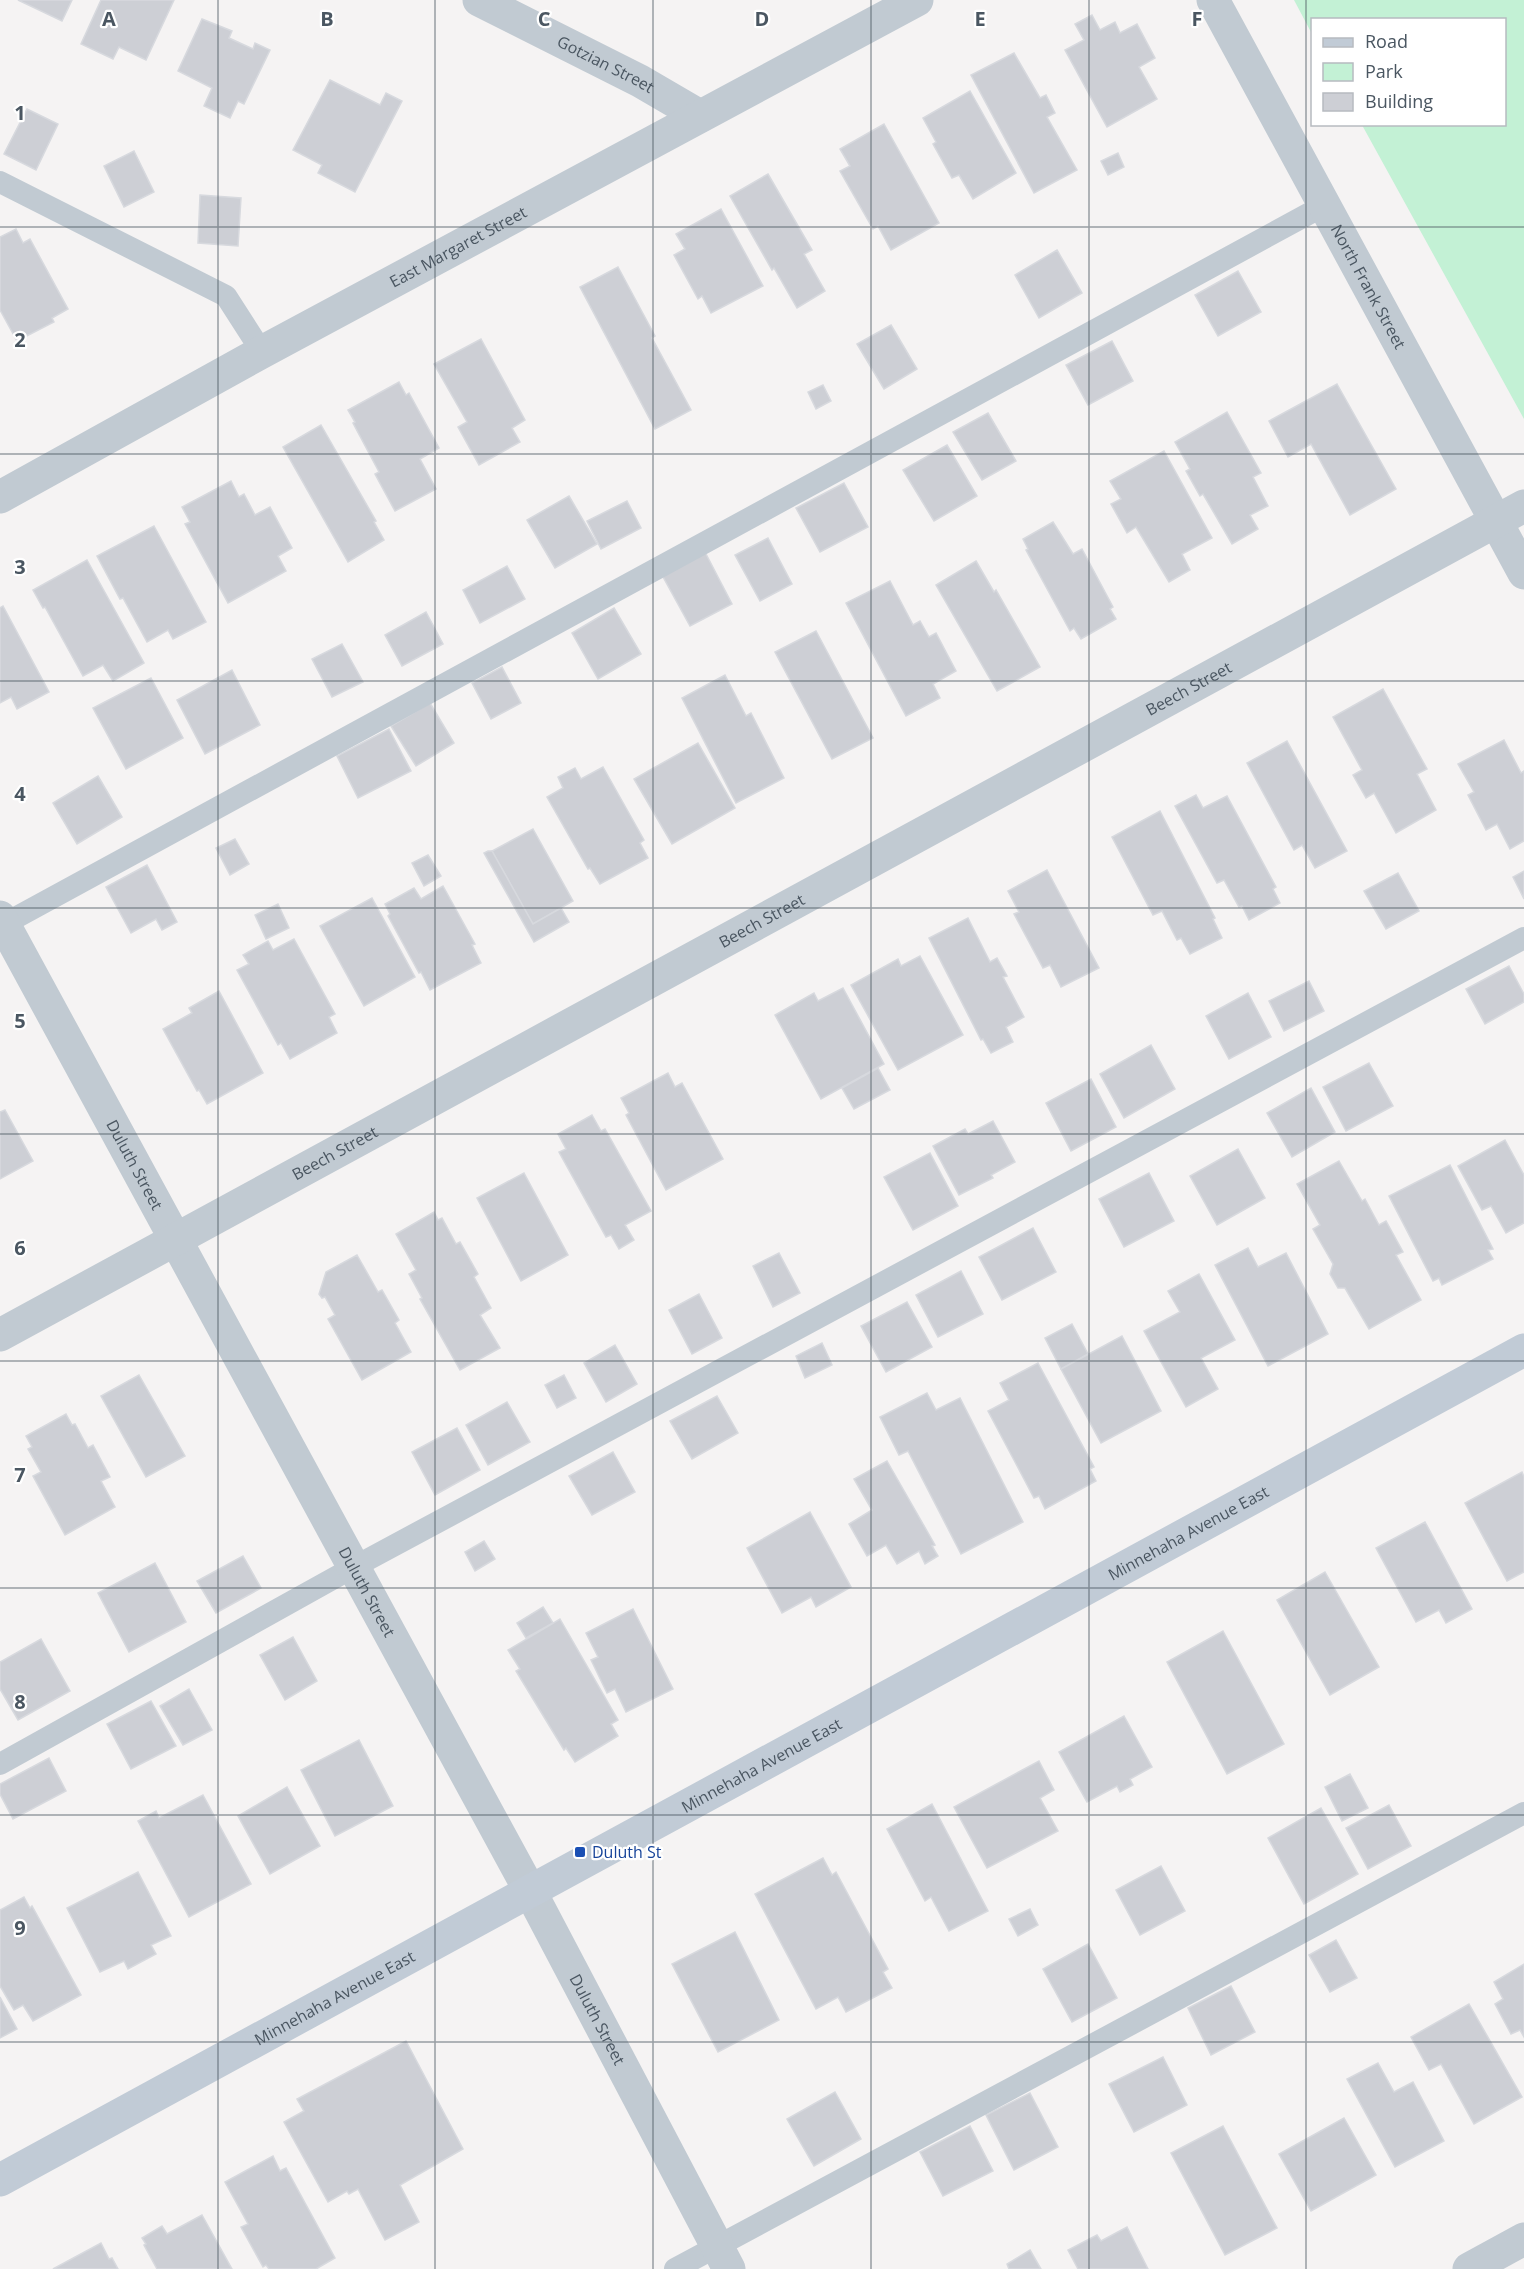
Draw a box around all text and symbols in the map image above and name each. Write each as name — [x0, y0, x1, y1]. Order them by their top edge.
text: A — [102, 5, 116, 32]
text: B — [320, 5, 334, 32]
text: C — [538, 5, 551, 32]
text: D — [755, 5, 769, 32]
text: E — [974, 5, 986, 32]
text: F — [1192, 5, 1202, 32]
legend — [1311, 18, 1506, 126]
text: Road — [1365, 29, 1408, 53]
street label: Gotzian Street — [554, 30, 659, 98]
text: Park — [1365, 59, 1403, 83]
text: Building — [1365, 89, 1433, 113]
text: 1 — [14, 99, 26, 126]
street label: East Margaret Street — [386, 201, 531, 292]
street label: North Frank Street — [1326, 220, 1411, 353]
text: 2 — [14, 326, 26, 353]
text: 3 — [14, 553, 26, 580]
street label: Beech Street — [1142, 656, 1236, 721]
text: 4 — [14, 780, 26, 807]
street label: Beech Street — [715, 888, 809, 953]
text: 5 — [14, 1007, 26, 1034]
street label: Duluth Street — [101, 1116, 168, 1214]
street label: Beech Street — [288, 1121, 382, 1185]
text: 6 — [14, 1234, 26, 1261]
text: 7 — [14, 1461, 26, 1488]
street label: Minnehaha Avenue East — [1104, 1480, 1273, 1585]
street label: Duluth Street — [334, 1543, 401, 1641]
text: 8 — [14, 1688, 26, 1715]
street label: Minnehaha Avenue East — [677, 1713, 846, 1818]
place label: Duluth St — [592, 1841, 662, 1863]
marker: Duluth St — [573, 1845, 587, 1859]
text: 9 — [14, 1914, 26, 1941]
street label: Minnehaha Avenue East — [250, 1945, 419, 2050]
street label: Duluth Street — [565, 1970, 631, 2069]

